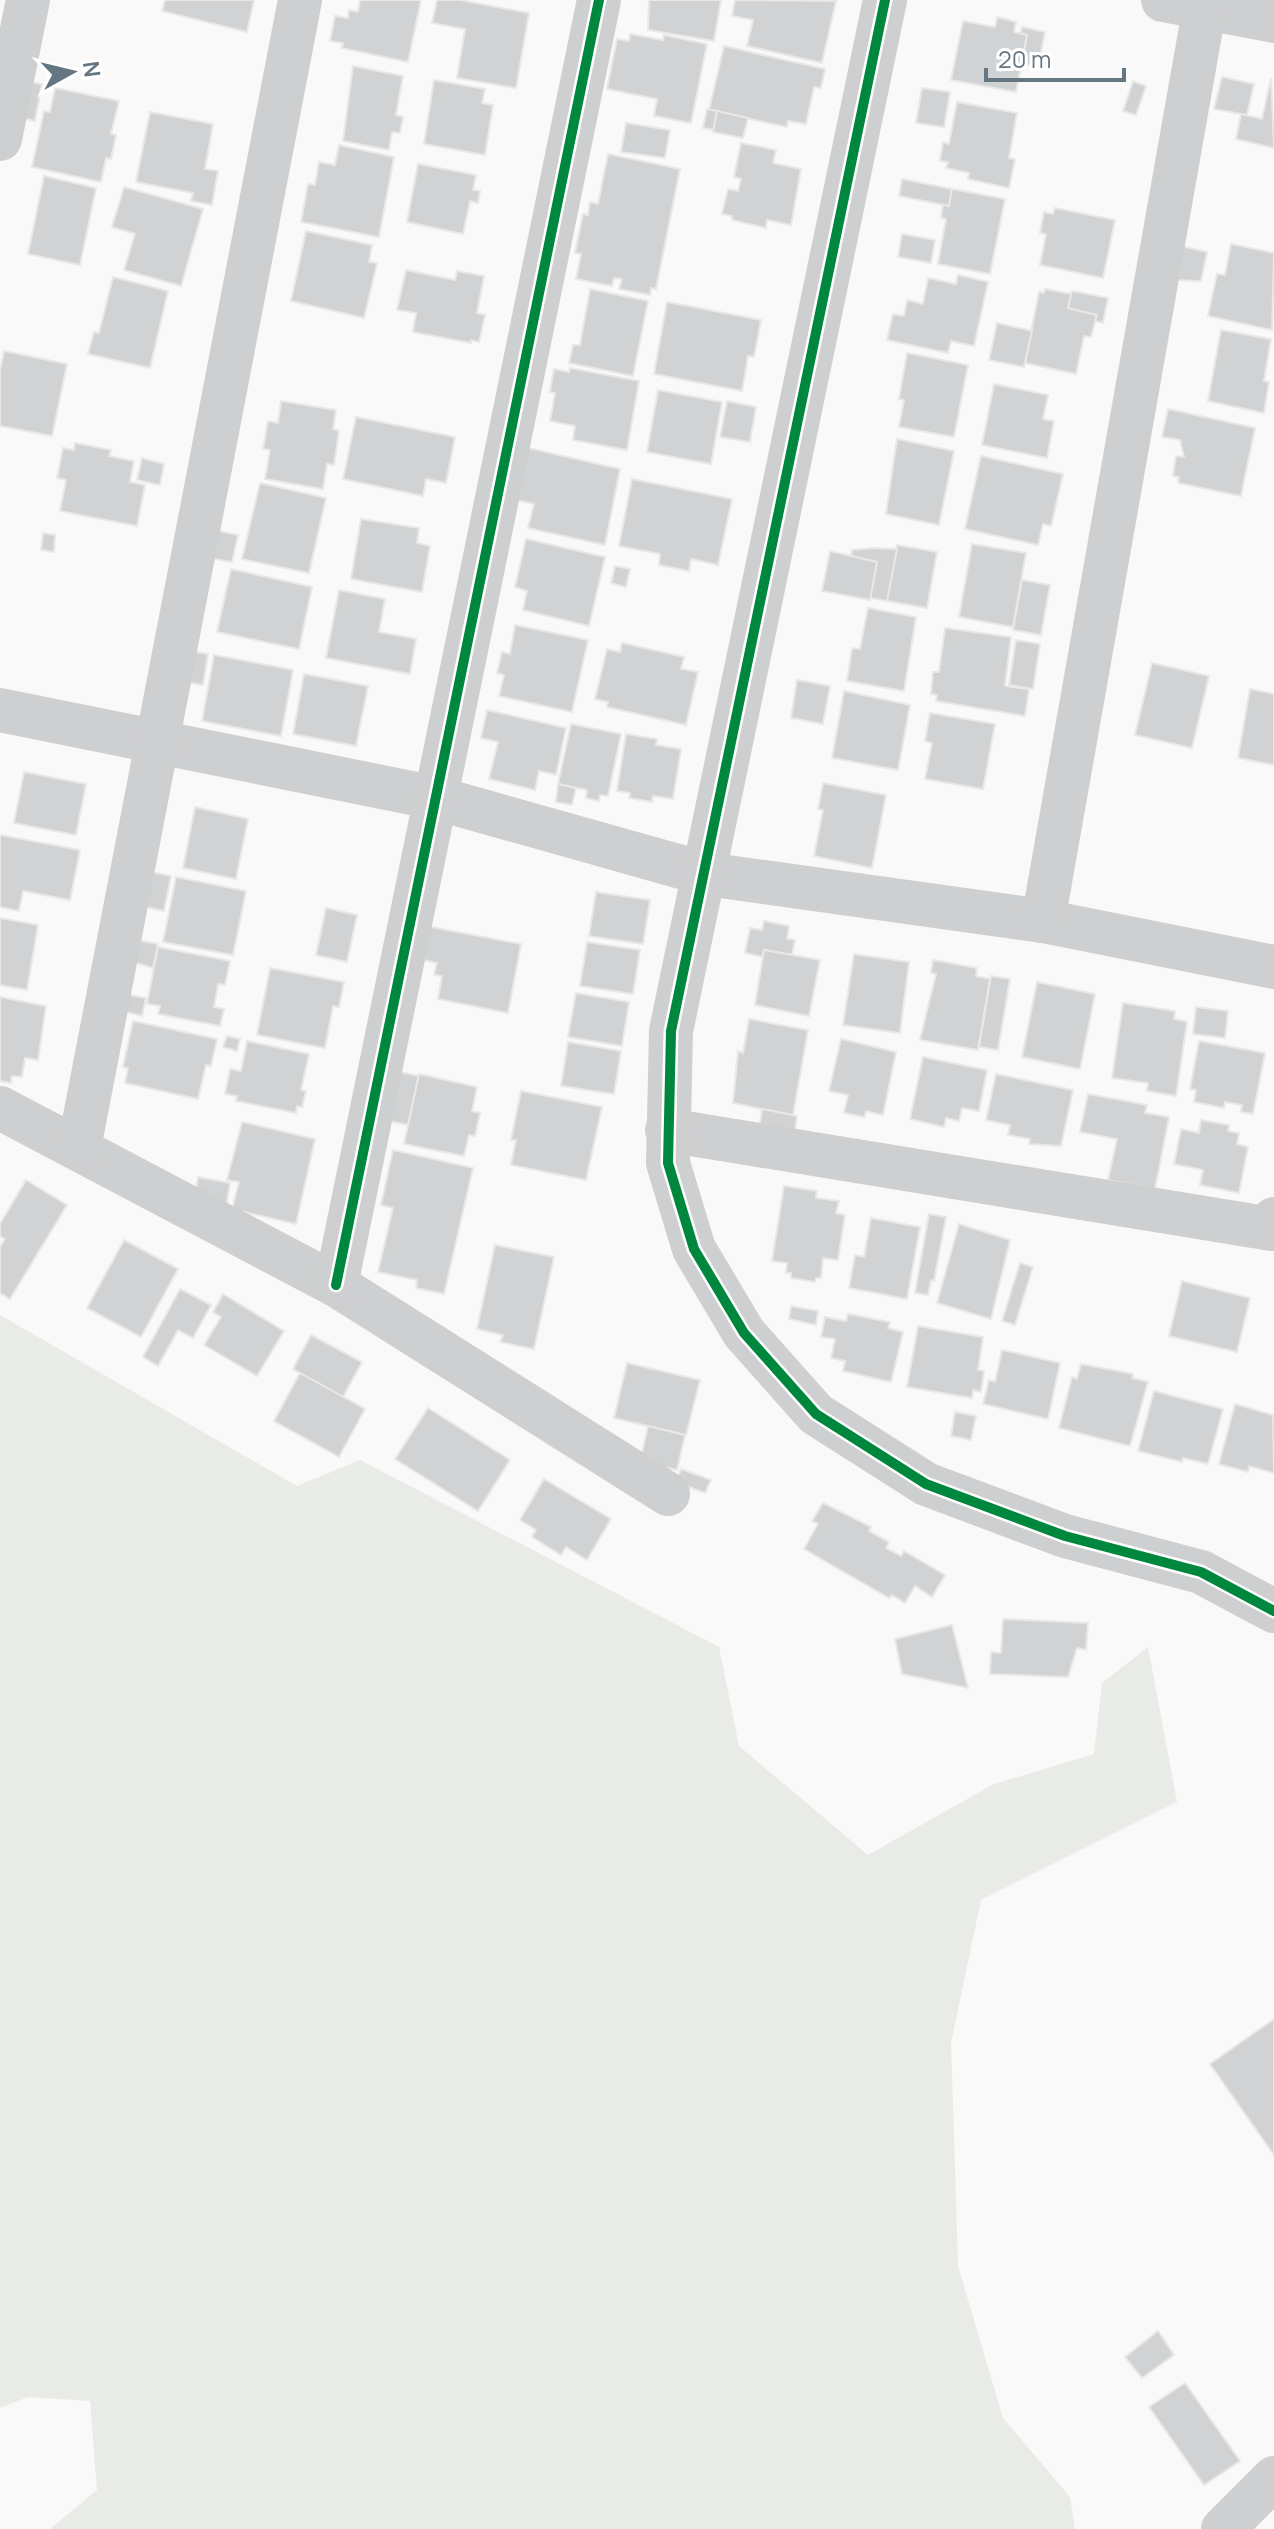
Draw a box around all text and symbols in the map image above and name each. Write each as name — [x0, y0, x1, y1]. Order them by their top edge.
north arrow — [32, 32, 112, 112]
scale bar — [986, 32, 1124, 82]
text: 20 m — [998, 42, 1051, 75]
text: N — [76, 59, 108, 79]

